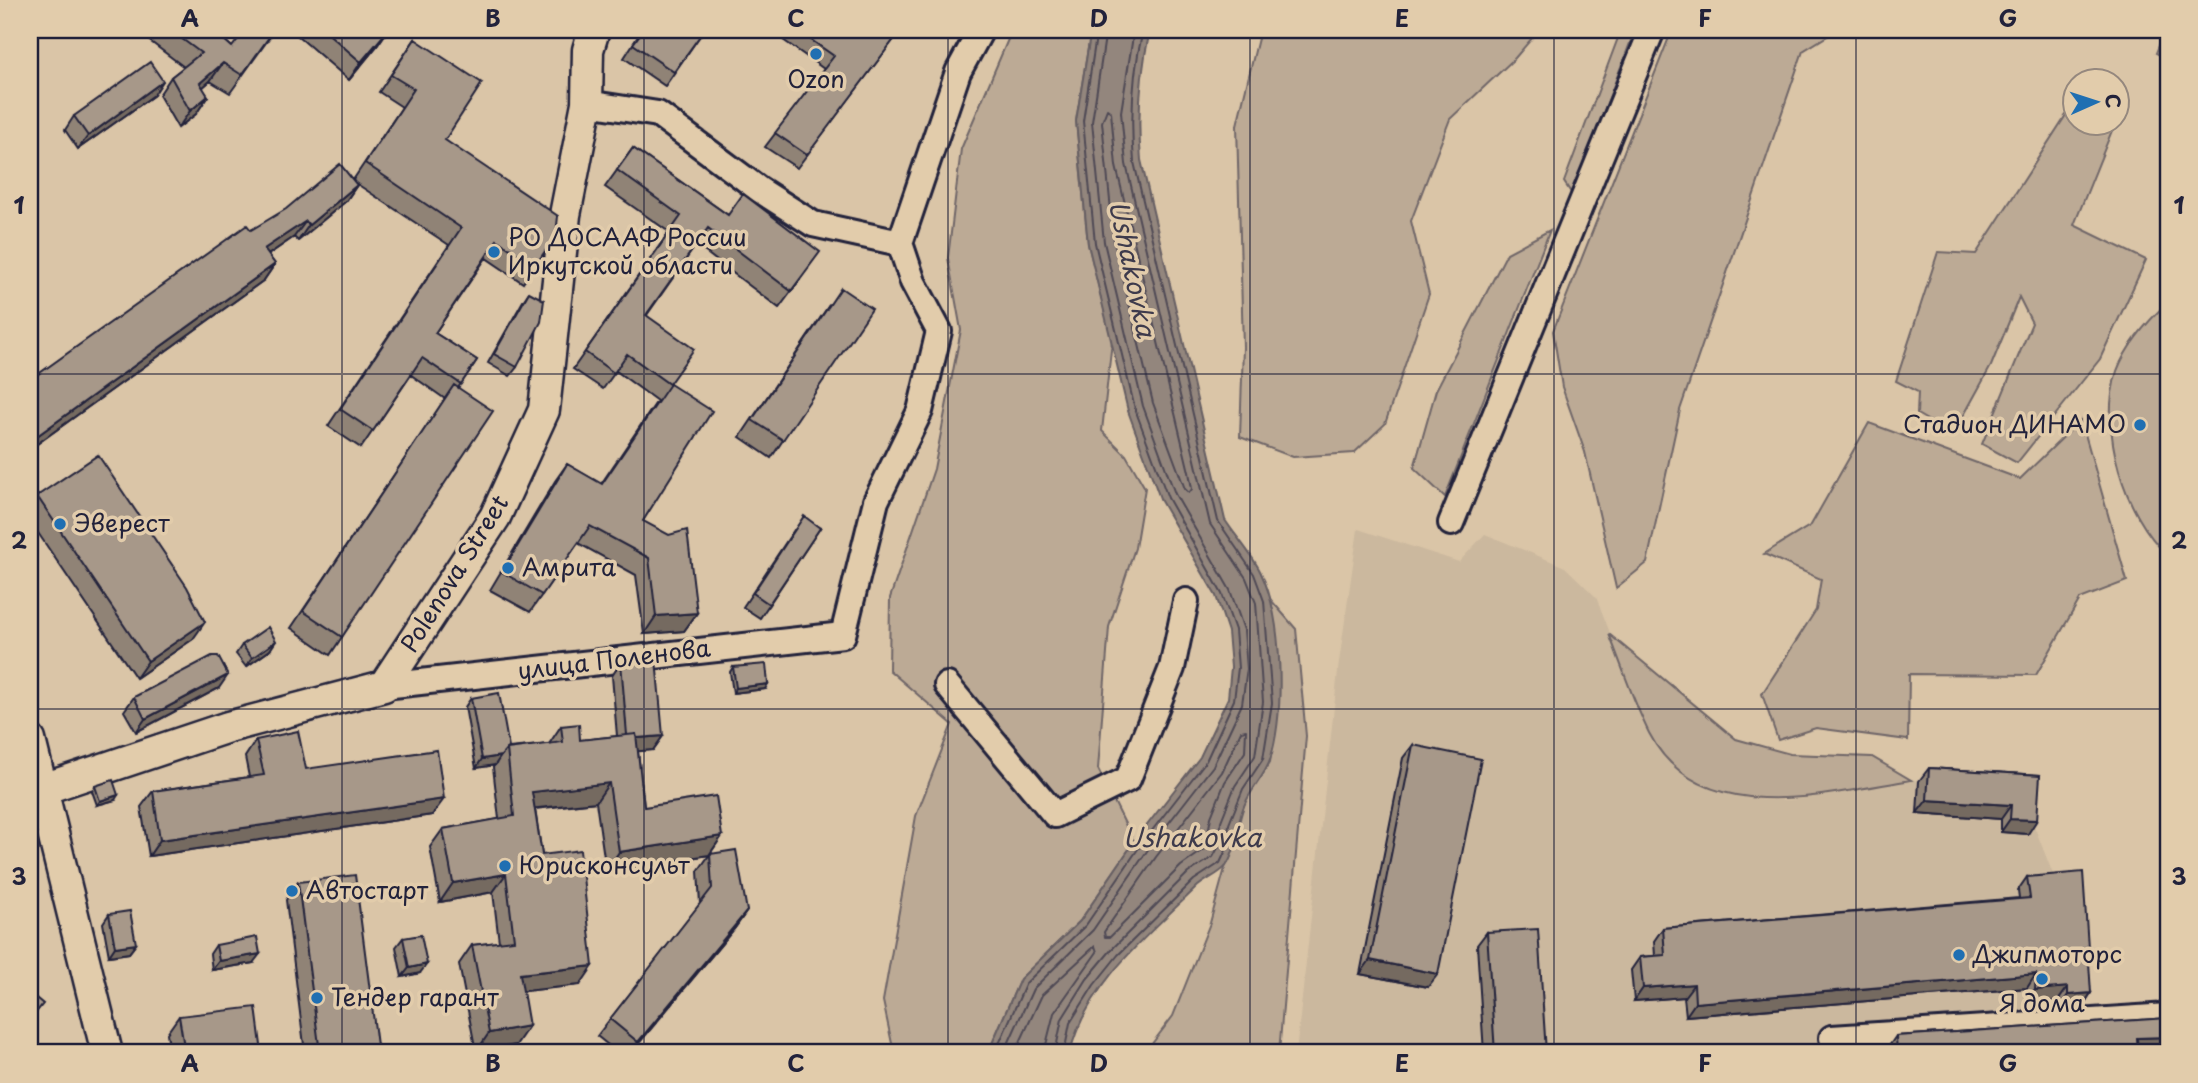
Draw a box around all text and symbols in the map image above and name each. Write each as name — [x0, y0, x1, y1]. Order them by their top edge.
text: A — [181, 0, 199, 35]
text: B — [485, 0, 501, 35]
text: C — [787, 0, 805, 35]
text: D — [1090, 0, 1108, 35]
text: E — [1395, 0, 1409, 35]
text: F — [1698, 0, 1712, 35]
text: G — [1999, 0, 2017, 35]
marker: Ozon — [808, 46, 824, 62]
place label: Ozon — [787, 60, 845, 96]
north arrow — [2062, 66, 2132, 136]
text: С — [2100, 93, 2128, 109]
text: 1 — [14, 187, 25, 222]
text: 1 — [2174, 187, 2185, 222]
water label: Ushakovka — [1100, 197, 1167, 341]
place label: РО ДОСААФ России Иркутской области — [508, 218, 747, 282]
marker: РО ДОСААФ России Иркутской области — [486, 244, 502, 260]
place label: Стадион ДИНАМО — [1903, 405, 2126, 441]
marker: Стадион ДИНАМО — [2132, 417, 2148, 433]
street label: Polenova Street — [390, 487, 516, 659]
place label: Эверест — [74, 504, 170, 540]
marker: Эверест — [52, 516, 68, 532]
text: 2 — [11, 522, 27, 557]
text: 2 — [2171, 522, 2187, 557]
place label: Амрита — [522, 548, 616, 584]
marker: Амрита — [500, 560, 516, 576]
street label: улица Поленова — [515, 628, 712, 688]
water label: Ushakovka — [1122, 817, 1262, 856]
place label: Юрисконсульт — [519, 846, 690, 882]
text: 3 — [11, 858, 27, 893]
marker: Юрисконсульт — [497, 858, 513, 874]
text: 3 — [2171, 858, 2187, 893]
place label: Автостарт — [306, 871, 429, 907]
marker: Автостарт — [284, 883, 300, 899]
place label: Джипмоторс — [1972, 935, 2122, 971]
marker: Джипмоторс — [1951, 947, 1967, 963]
marker: Я дома — [2034, 971, 2050, 987]
place label: Тендер гарант — [331, 978, 499, 1014]
place label: Я дома — [1999, 984, 2085, 1020]
marker: Тендер гарант — [309, 990, 325, 1006]
text: A — [181, 1045, 199, 1080]
text: B — [485, 1045, 501, 1080]
text: C — [787, 1045, 805, 1080]
text: D — [1090, 1045, 1108, 1080]
text: E — [1395, 1045, 1409, 1080]
text: F — [1698, 1045, 1712, 1080]
text: G — [1999, 1045, 2017, 1080]

